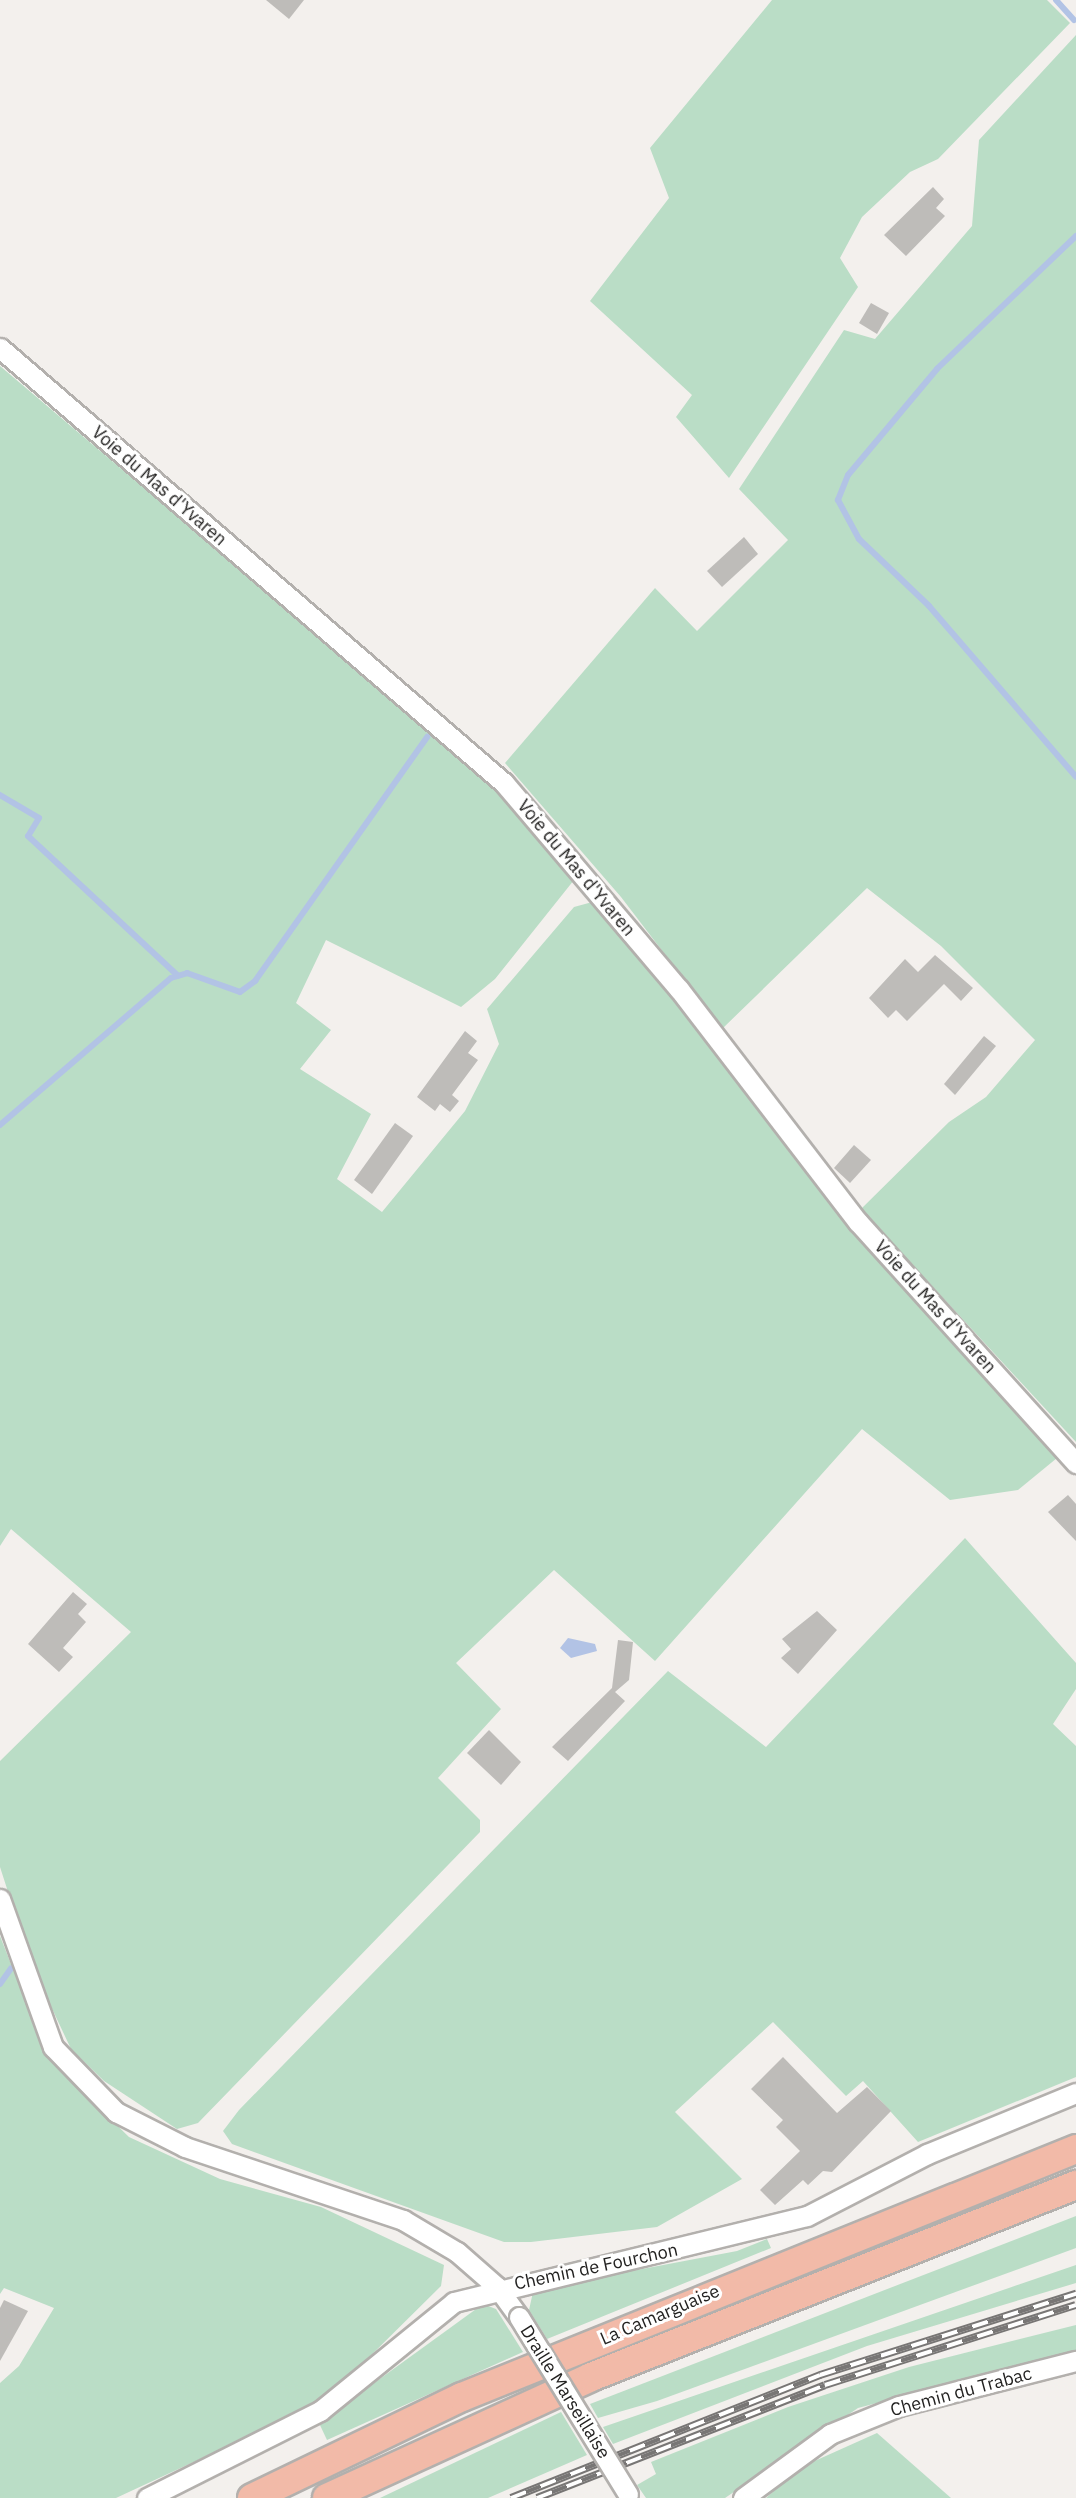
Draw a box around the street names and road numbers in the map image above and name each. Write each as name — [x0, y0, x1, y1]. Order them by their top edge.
street label: Voie du Mas d'Yvaren — [87, 422, 231, 550]
street label: Voie du Mas d'Yvaren — [513, 795, 639, 941]
street label: Voie du Mas d'Yvaren — [870, 1236, 1000, 1378]
street label: Chemin de Fourchon — [512, 2239, 680, 2295]
street label: La Camarguaise — [597, 2280, 723, 2350]
street label: Draille Marseillaise — [515, 2321, 615, 2463]
street label: Chemin du Trabac — [888, 2363, 1034, 2421]

